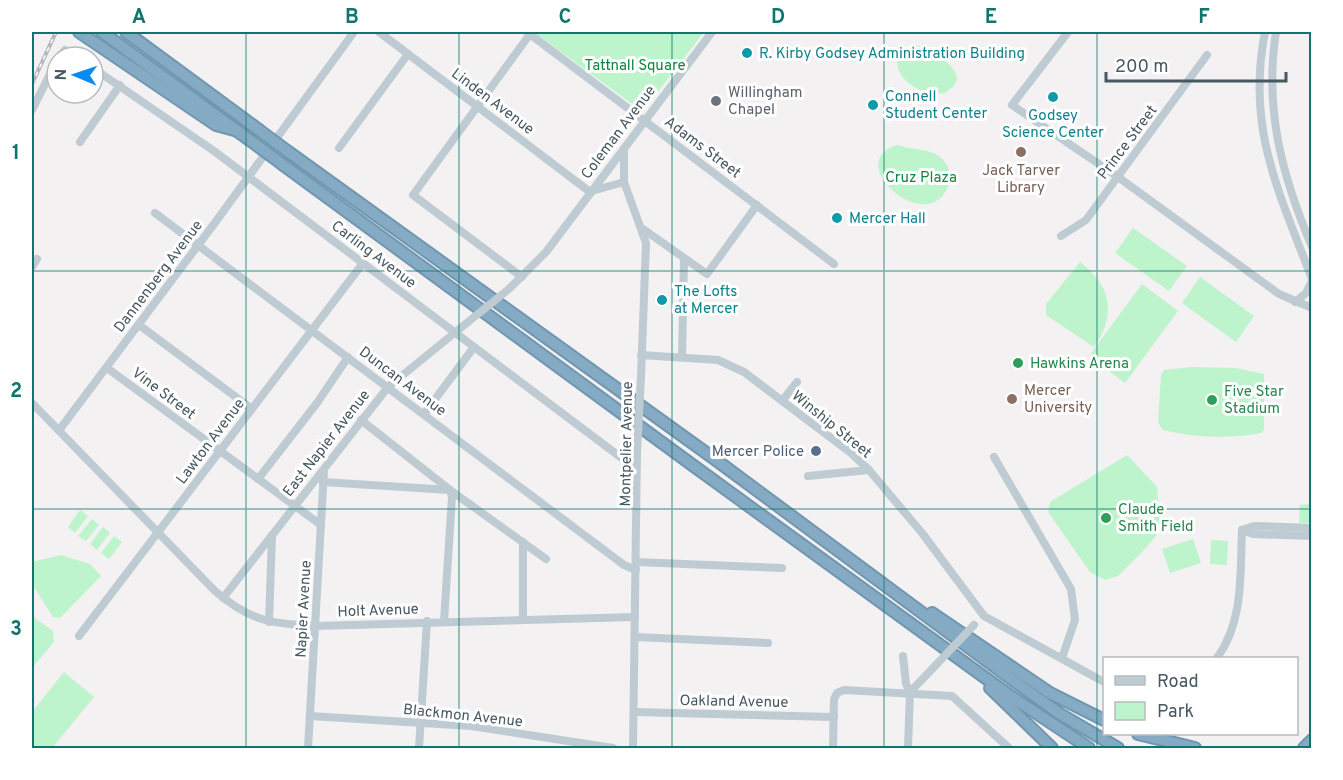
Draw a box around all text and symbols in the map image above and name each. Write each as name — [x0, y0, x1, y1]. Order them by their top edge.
text: A — [132, 5, 146, 31]
text: B — [345, 5, 359, 31]
text: C — [559, 5, 571, 31]
text: D — [771, 5, 785, 31]
text: E — [985, 5, 997, 31]
text: F — [1198, 5, 1210, 31]
north arrow — [45, 45, 105, 105]
place label: R. Kirby Godsey Administration Building — [759, 45, 1025, 64]
scale bar — [1106, 45, 1286, 83]
marker: R. Kirby Godsey Administration Building — [740, 46, 754, 60]
text: 200 m — [1115, 56, 1168, 79]
park label: Tattnall Square — [584, 57, 686, 76]
street label: Linden Avenue — [447, 65, 537, 140]
text: N — [52, 68, 72, 81]
street label: Coleman Avenue — [578, 82, 661, 184]
place label: Willingham Chapel — [728, 84, 803, 120]
place label: Connell Student Center — [885, 88, 988, 124]
marker: Godsey Science Center — [1046, 90, 1060, 104]
marker: Willingham Chapel — [709, 94, 723, 108]
marker: Connell Student Center — [866, 98, 880, 112]
street label: Prince Street — [1094, 102, 1162, 184]
place label: Godsey Science Center — [1002, 107, 1104, 143]
street label: Adams Street — [660, 113, 744, 183]
text: 1 — [12, 141, 20, 167]
marker: Jack Tarver Library — [1014, 145, 1028, 159]
place label: Jack Tarver Library — [982, 162, 1060, 198]
park label: Cruz Plaza — [885, 169, 957, 188]
place label: Mercer Hall — [849, 210, 926, 229]
marker: Mercer Hall — [830, 211, 844, 225]
street label: Dannenberg Avenue — [111, 217, 208, 337]
street label: Carling Avenue — [327, 217, 419, 293]
place label: The Lofts at Mercer — [674, 283, 738, 319]
marker: The Lofts at Mercer — [655, 293, 669, 307]
street label: Duncan Avenue — [355, 343, 450, 421]
place label: Hawkins Arena — [1030, 355, 1129, 374]
marker: Hawkins Arena — [1011, 356, 1025, 370]
street label: Vine Street — [127, 364, 199, 424]
text: 2 — [10, 379, 22, 405]
street label: Montpelier Avenue — [617, 381, 638, 507]
place label: Mercer University — [1024, 382, 1092, 418]
place label: Five Star Stadium — [1224, 383, 1284, 419]
street label: East Napier Avenue — [280, 387, 375, 501]
street label: Winship Street — [787, 387, 875, 463]
marker: Mercer University — [1005, 392, 1019, 406]
marker: Five Star Stadium — [1205, 393, 1219, 407]
street label: Lawton Avenue — [173, 395, 250, 488]
place label: Mercer Police — [712, 443, 804, 462]
marker: Mercer Police — [809, 444, 823, 458]
place label: Claude Smith Field — [1118, 501, 1194, 537]
marker: Claude Smith Field — [1099, 511, 1113, 525]
street label: Napier Avenue — [292, 560, 317, 658]
street label: Holt Avenue — [337, 601, 419, 622]
text: 3 — [10, 617, 22, 643]
legend — [1103, 657, 1298, 735]
text: Road — [1157, 671, 1199, 694]
street label: Oakland Avenue — [679, 692, 788, 713]
street label: Blackmon Avenue — [402, 701, 524, 732]
text: Park — [1157, 701, 1194, 724]

